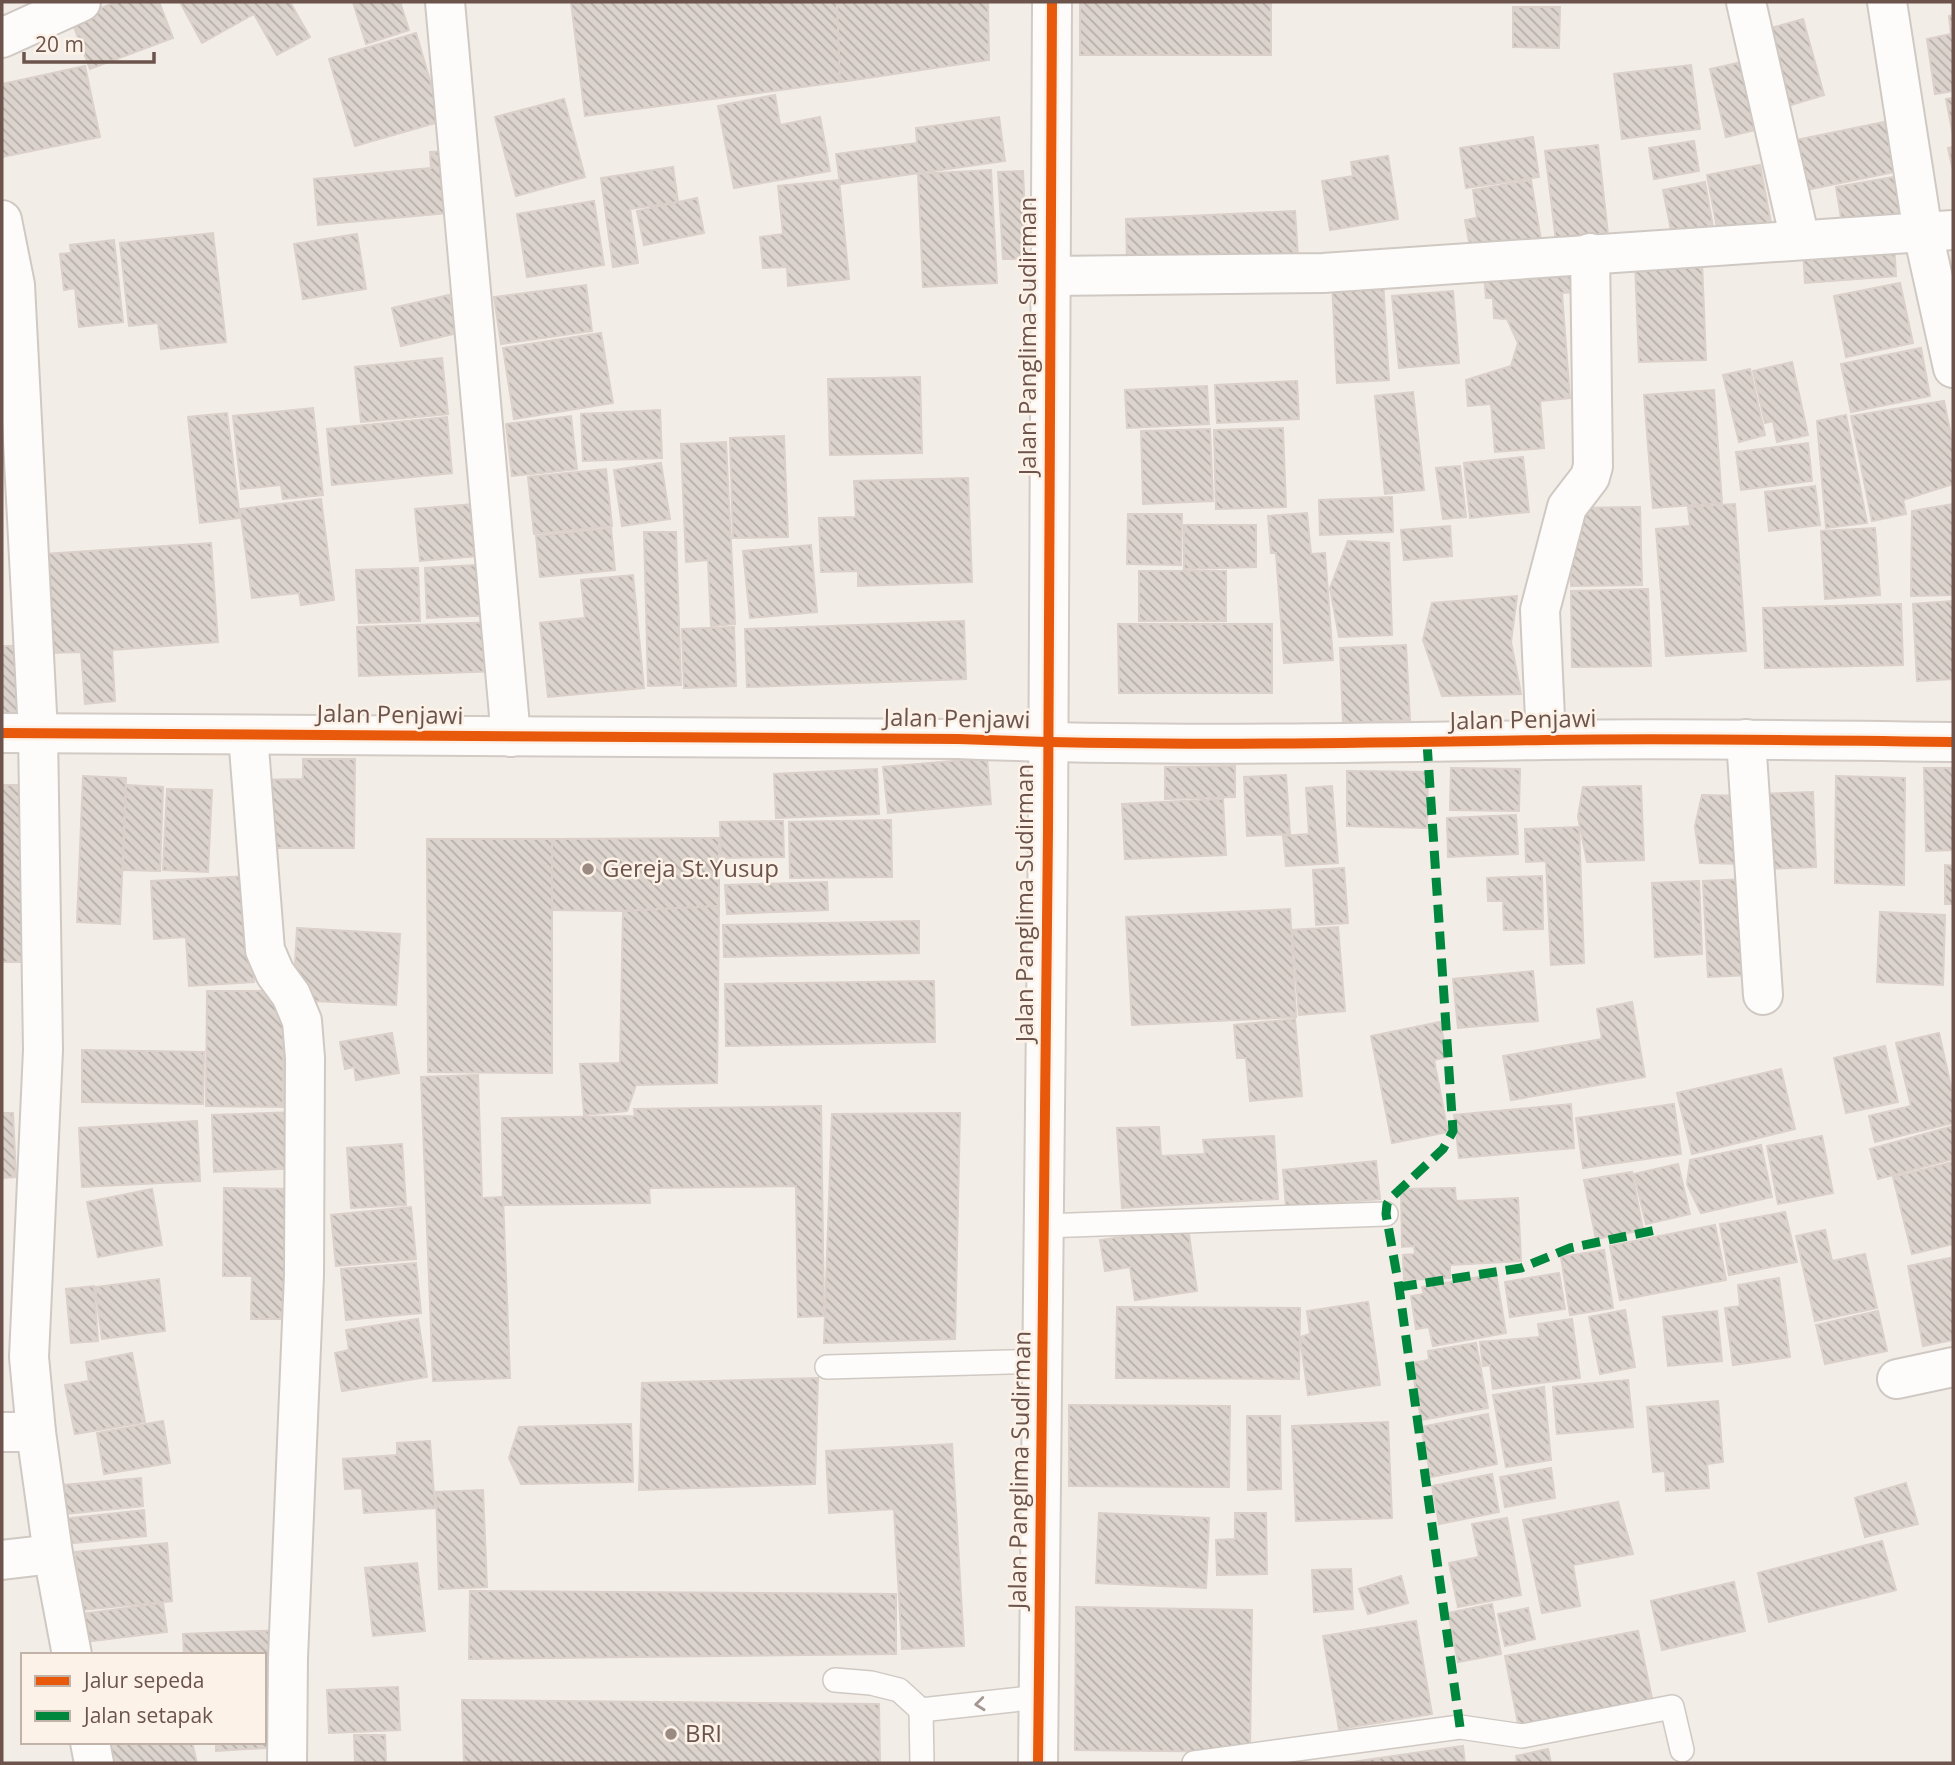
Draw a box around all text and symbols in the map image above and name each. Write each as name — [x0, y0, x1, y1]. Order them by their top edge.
scale bar — [24, 21, 154, 65]
text: 20 m — [35, 30, 84, 58]
street label: Jalan Panglima Sudirman — [1010, 197, 1043, 477]
street label: Jalan Penjawi — [314, 696, 464, 731]
street label: Jalan Penjawi — [881, 700, 1031, 735]
street label: Jalan Penjawi — [1447, 701, 1597, 736]
street label: Jalan Panglima Sudirman — [1007, 764, 1040, 1044]
place label: Gereja St.Yusup — [602, 851, 779, 884]
marker: Gereja St.Yusup — [580, 861, 596, 877]
street label: Jalan Panglima Sudirman — [1000, 1331, 1037, 1611]
legend — [21, 1653, 266, 1744]
text: Jalur sepeda — [82, 1666, 204, 1694]
one-way arrow — [974, 1696, 986, 1711]
text: Jalan setapak — [82, 1701, 213, 1729]
place label: BRI — [685, 1716, 722, 1749]
marker: BRI — [663, 1726, 679, 1742]

